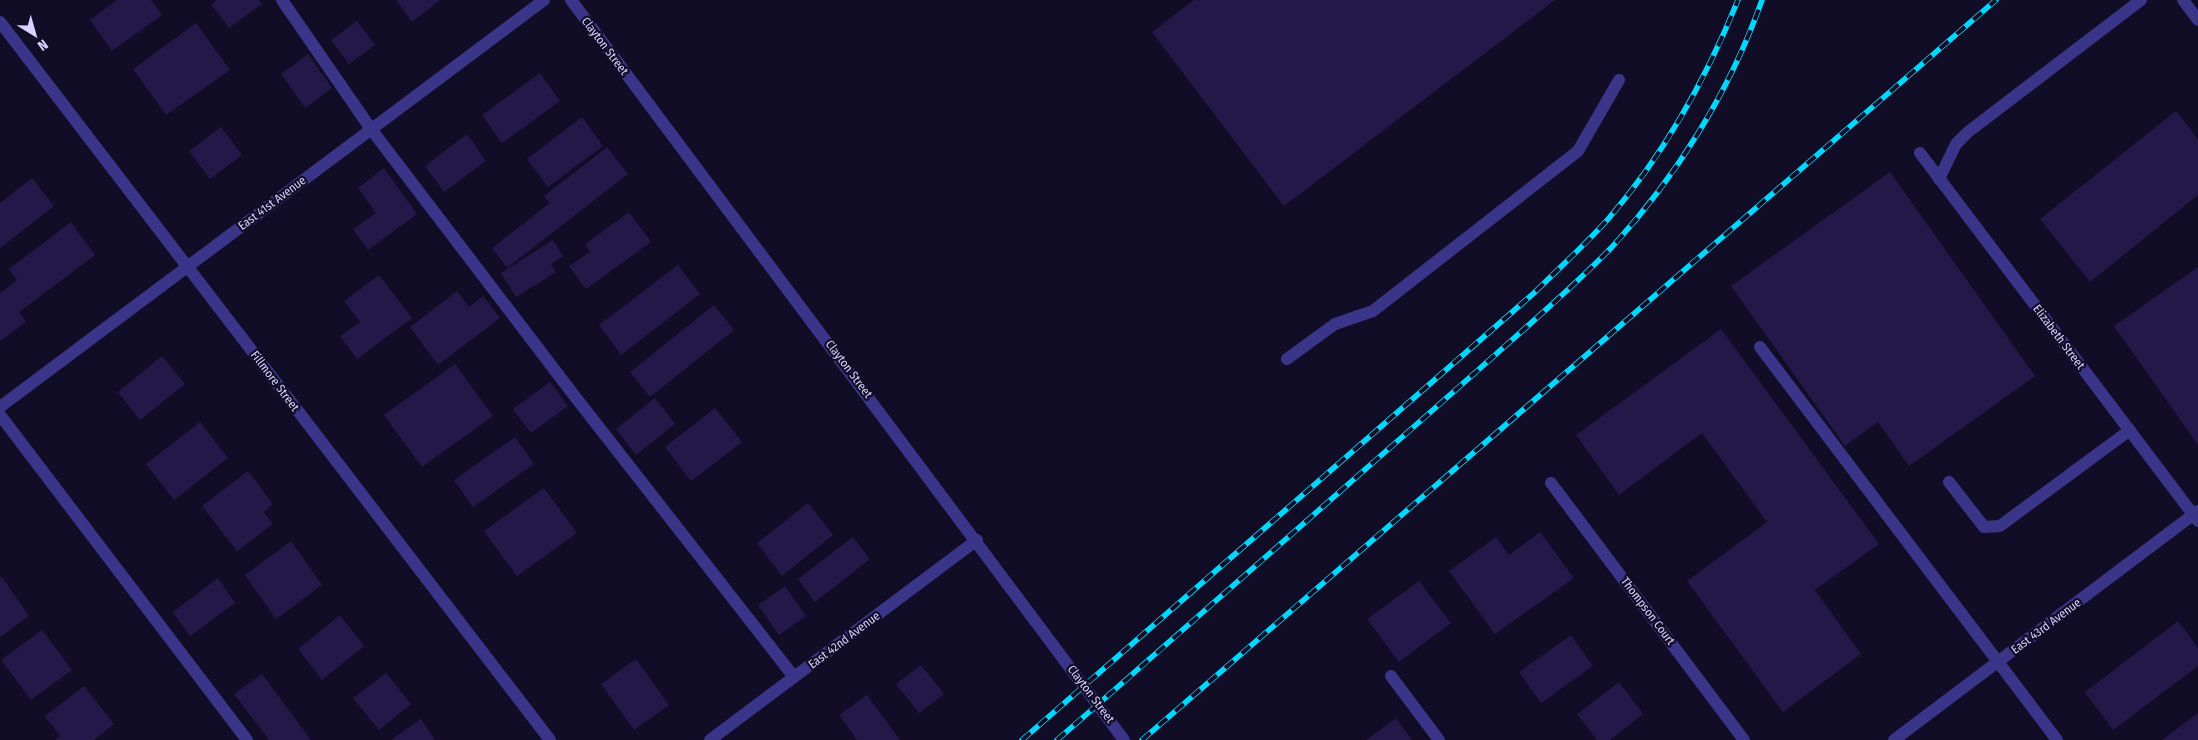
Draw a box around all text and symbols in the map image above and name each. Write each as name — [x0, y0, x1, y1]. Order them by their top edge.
north arrow — [10, 10, 60, 60]
street label: Clayton Street — [579, 14, 631, 78]
text: N — [34, 36, 51, 54]
street label: East 41st Avenue — [235, 173, 309, 233]
street label: Elizabeth Street — [2030, 302, 2088, 372]
street label: Clayton Street — [823, 337, 875, 401]
street label: Fillmore Street — [248, 348, 302, 414]
street label: Thompson Court — [1618, 574, 1678, 648]
street label: East 43rd Avenue — [2008, 595, 2084, 657]
street label: East 42nd Avenue — [806, 609, 883, 671]
street label: Clayton Street — [1065, 662, 1117, 726]

